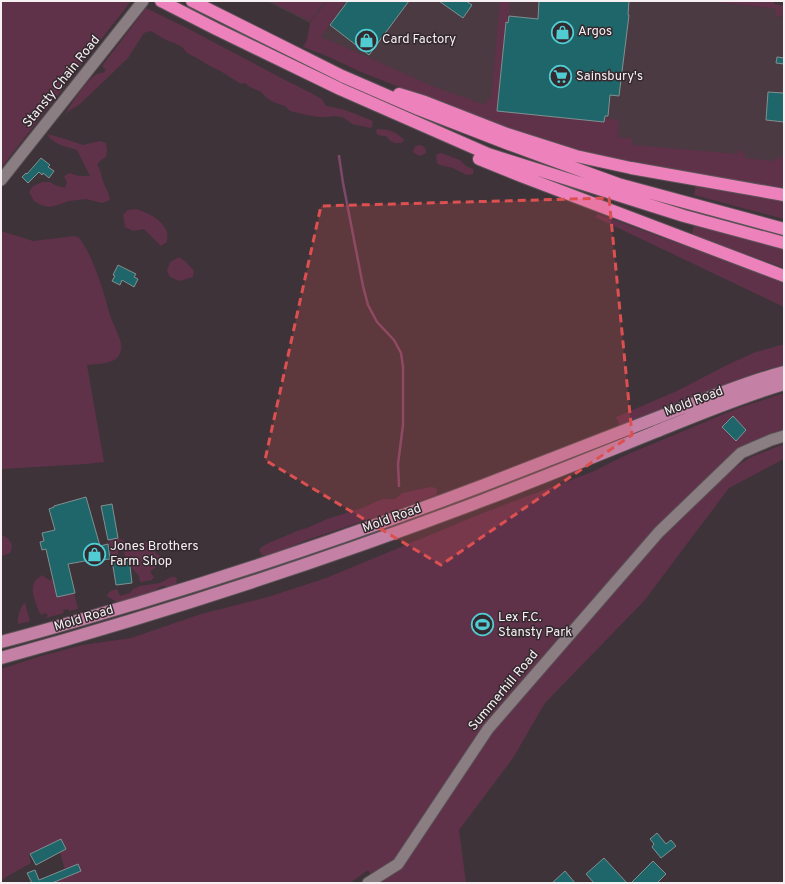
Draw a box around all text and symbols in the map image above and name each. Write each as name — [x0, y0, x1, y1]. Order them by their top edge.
shop icon: Argos — [549, 19, 575, 45]
place label: Argos — [578, 24, 612, 40]
shop icon: Card Factory — [353, 27, 379, 53]
place label: Card Factory — [382, 32, 456, 48]
street label: Stansty Chain Road — [20, 33, 104, 131]
supermarket icon: Sainsbury's — [548, 64, 574, 90]
place label: Sainsbury's — [576, 69, 643, 85]
street label: Mold Road — [662, 383, 726, 421]
street label: Mold Road — [360, 501, 424, 537]
place label: Jones Brothers Farm Shop — [110, 539, 199, 570]
shop icon: Jones Brothers Farm Shop — [81, 541, 107, 567]
street label: Mold Road — [52, 602, 116, 636]
place label: Lex F.C. Stansty Park — [498, 610, 572, 641]
sports icon: Lex F.C. Stansty Park — [470, 612, 496, 638]
street label: Summerhill Road — [466, 647, 542, 735]

